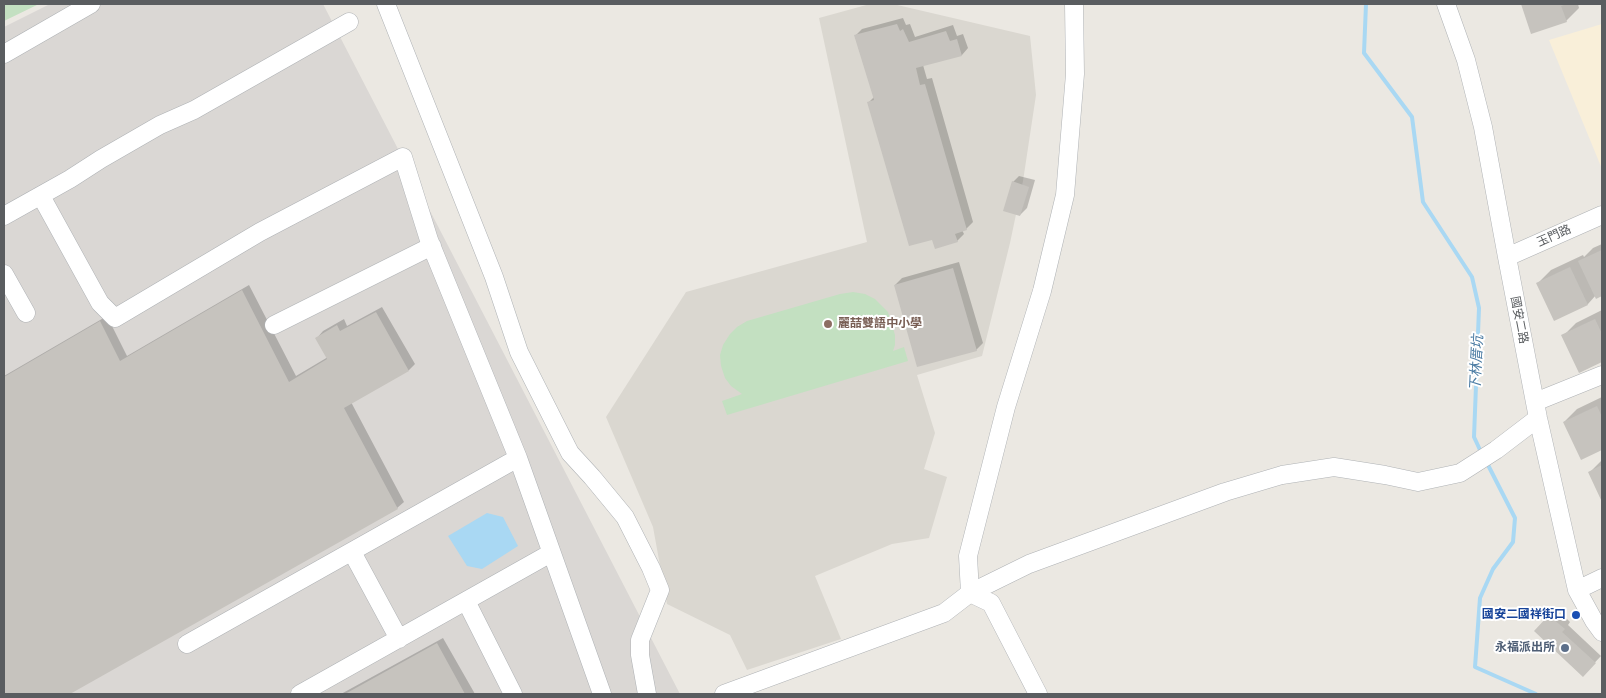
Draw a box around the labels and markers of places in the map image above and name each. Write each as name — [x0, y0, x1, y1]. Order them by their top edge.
place label: 麗喆雙語中小學 — [838, 317, 922, 331]
marker: 麗喆雙語中小學 — [822, 318, 834, 330]
place label: 國安二國祥街口 — [1482, 608, 1566, 622]
marker: 國安二國祥街口 — [1570, 609, 1582, 621]
place label: 永福派出所 — [1495, 641, 1555, 655]
marker: 永福派出所 — [1559, 642, 1571, 654]

